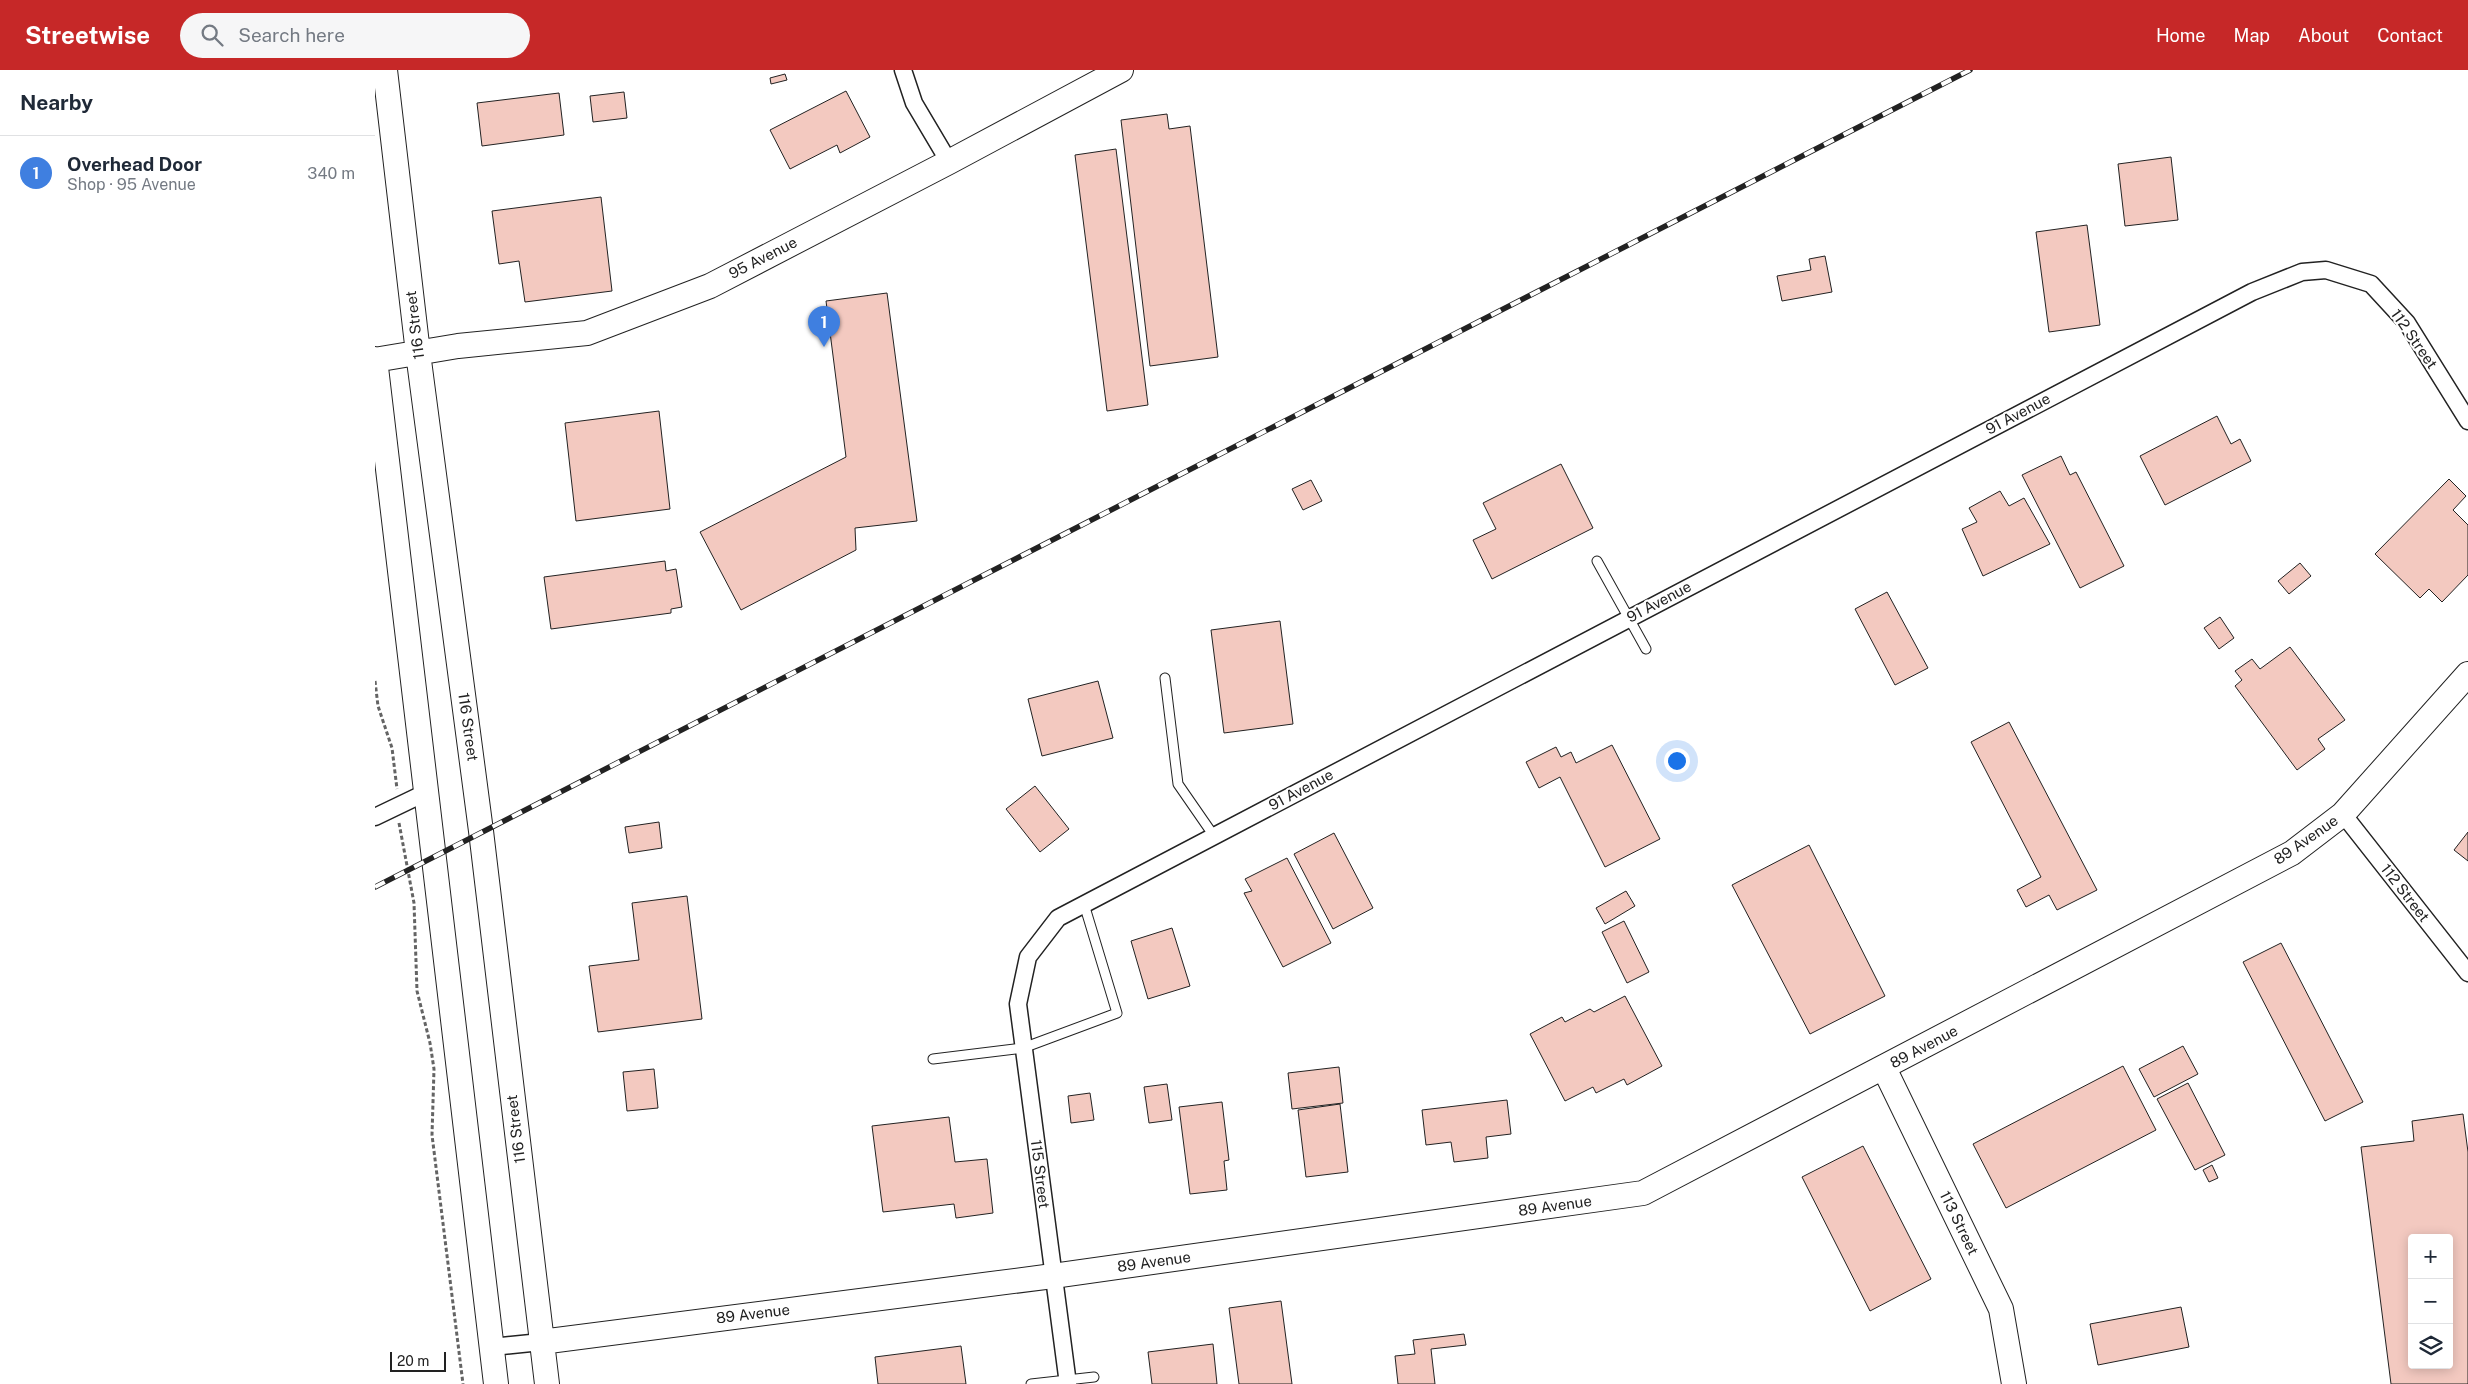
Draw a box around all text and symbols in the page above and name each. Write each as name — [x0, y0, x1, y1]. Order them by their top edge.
search box — [180, 13, 530, 58]
text: Streetwise — [25, 21, 150, 49]
icon: search — [198, 21, 226, 49]
text: Search here — [238, 24, 345, 46]
text: Home — [2156, 25, 2206, 46]
text: Map — [2234, 25, 2270, 46]
text: About — [2298, 25, 2349, 46]
text: Contact — [2377, 25, 2443, 46]
text: Nearby — [20, 90, 93, 115]
text: Overhead Door — [67, 153, 202, 175]
text: 1 — [33, 164, 39, 183]
text: 340 m — [307, 164, 355, 183]
text: Shop · 95 Avenue — [67, 175, 196, 194]
street label: 95 Avenue — [726, 233, 800, 282]
street label: 116 Street — [402, 290, 427, 360]
pin: 1 — [808, 306, 840, 347]
street label: 112 Street — [2388, 306, 2441, 372]
street label: 91 Avenue — [1983, 389, 2053, 438]
street label: 91 Avenue — [1624, 577, 1694, 626]
street label: 116 Street — [455, 692, 482, 762]
your location — [1664, 748, 1690, 774]
street label: 91 Avenue — [1266, 765, 1336, 814]
street label: 89 Avenue — [2270, 811, 2341, 868]
street label: 112 Street — [2378, 860, 2433, 925]
street label: 89 Avenue — [1887, 1022, 1960, 1071]
street label: 116 Street — [503, 1094, 528, 1164]
street label: 115 Street — [1028, 1139, 1053, 1210]
street label: 113 Street — [1937, 1188, 1982, 1258]
street label: 89 Avenue — [1517, 1192, 1593, 1219]
map controls — [2408, 1234, 2453, 1369]
button: + — [2408, 1234, 2453, 1279]
street label: 89 Avenue — [1116, 1248, 1192, 1275]
button: − — [2408, 1279, 2453, 1324]
street label: 89 Avenue — [715, 1301, 791, 1326]
button: layers — [2408, 1324, 2453, 1369]
scale bar — [390, 1349, 446, 1372]
text: 20 m — [397, 1353, 429, 1369]

